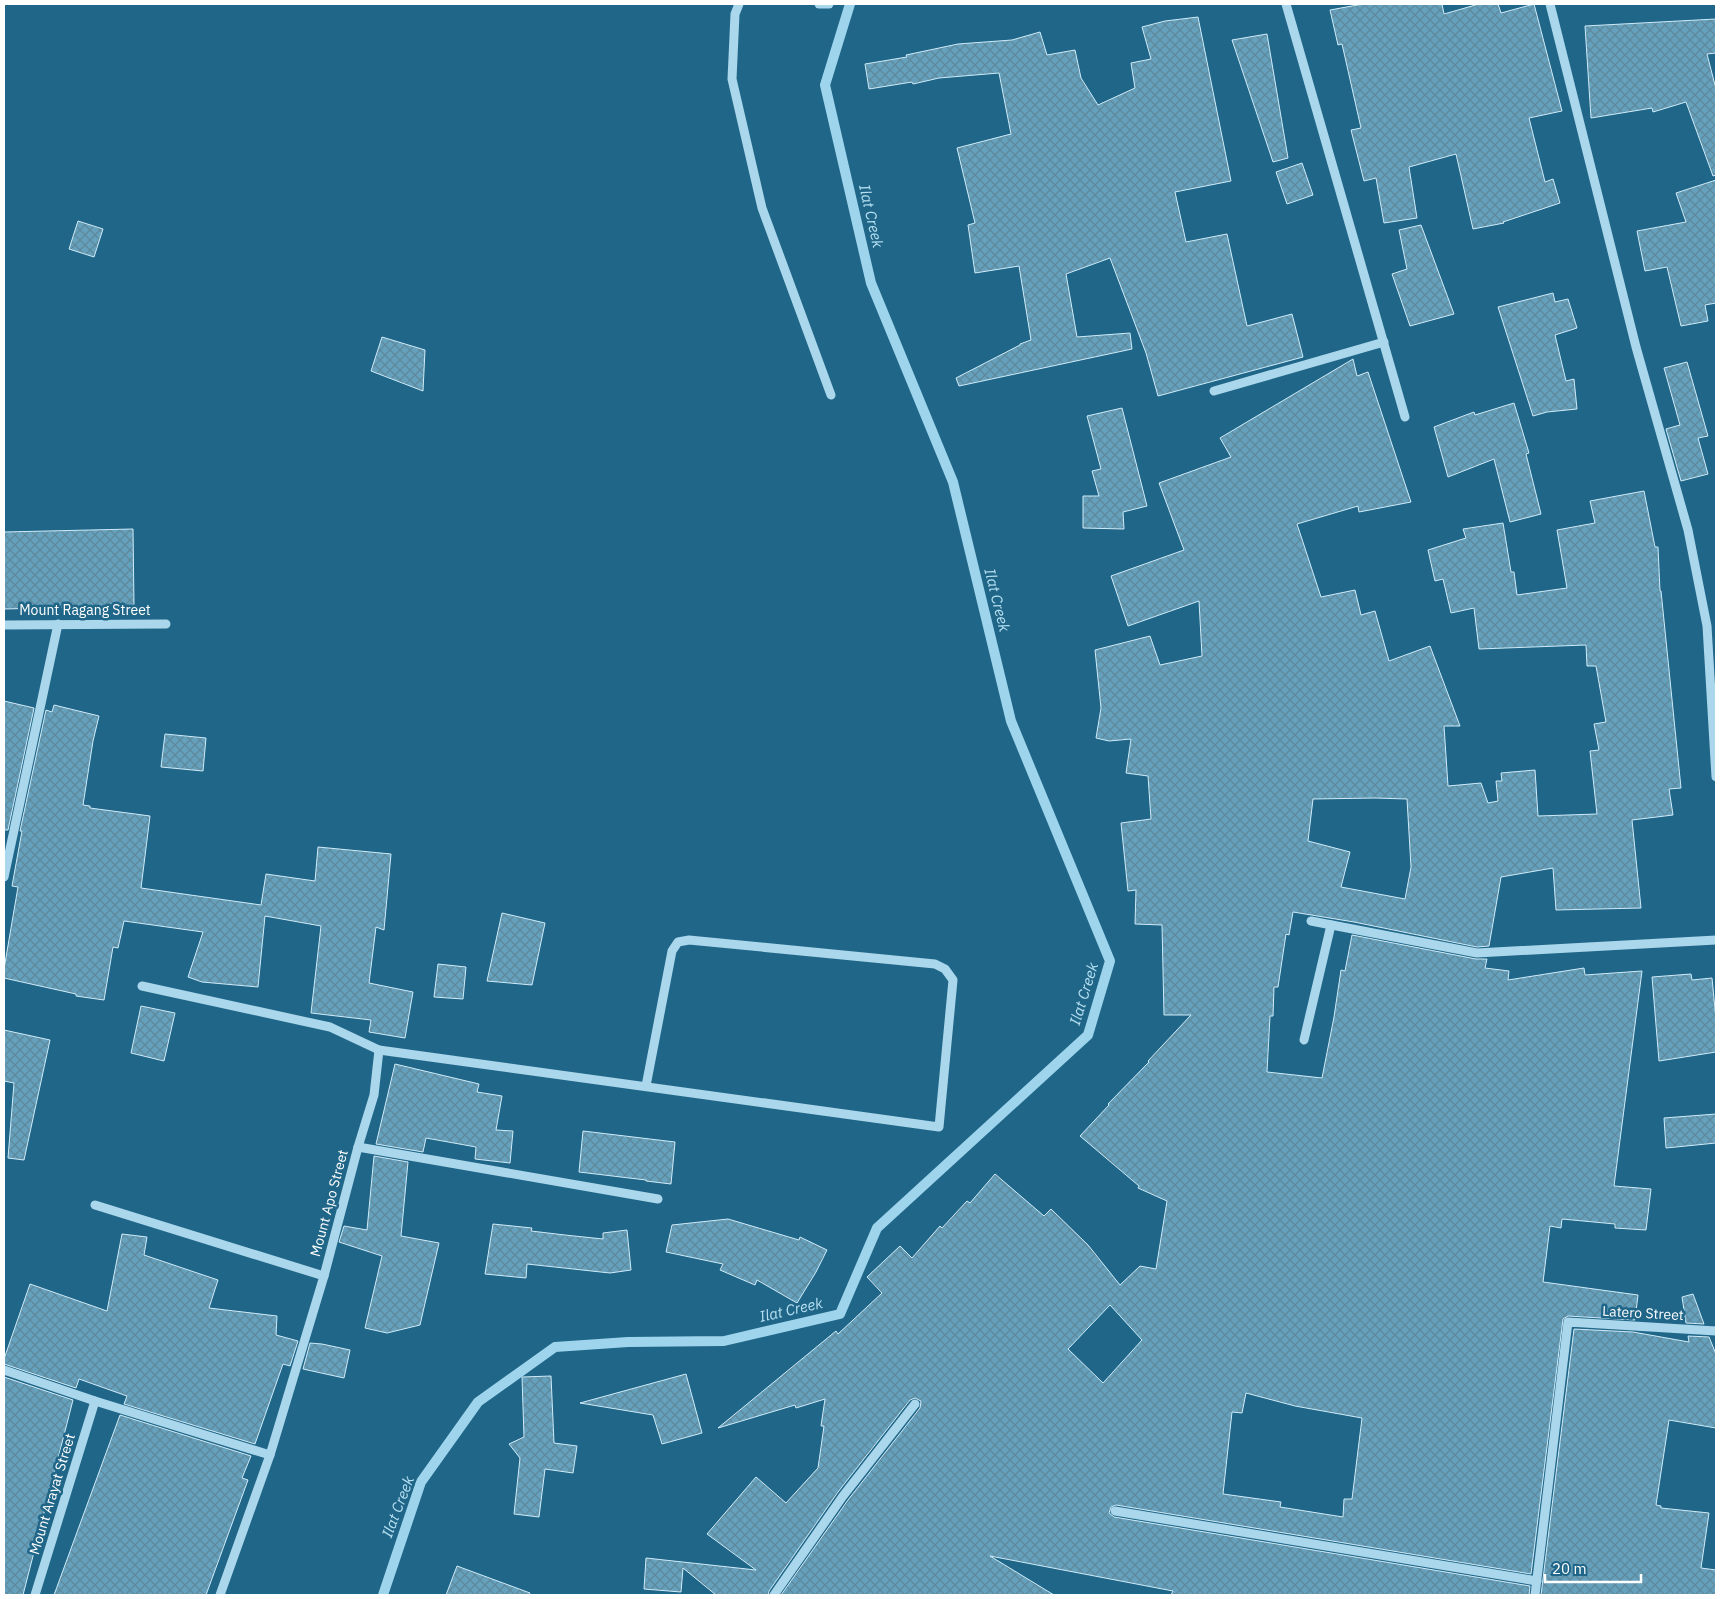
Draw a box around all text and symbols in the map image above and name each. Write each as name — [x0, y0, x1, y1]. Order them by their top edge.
water label: Ilat Creek — [855, 182, 888, 250]
water label: Ilat Creek — [980, 566, 1015, 634]
street label: Mount Ragang Street — [19, 601, 151, 619]
water label: Ilat Creek — [1065, 960, 1102, 1027]
street label: Mount Apo Street — [306, 1147, 352, 1258]
water label: Ilat Creek — [757, 1293, 825, 1326]
street label: Latero Street — [1602, 1302, 1684, 1324]
street label: Mount Arayat Street — [25, 1431, 79, 1557]
water label: Ilat Creek — [377, 1473, 418, 1540]
scale bar — [1545, 1552, 1641, 1584]
text: 20 m — [1552, 1559, 1587, 1578]

